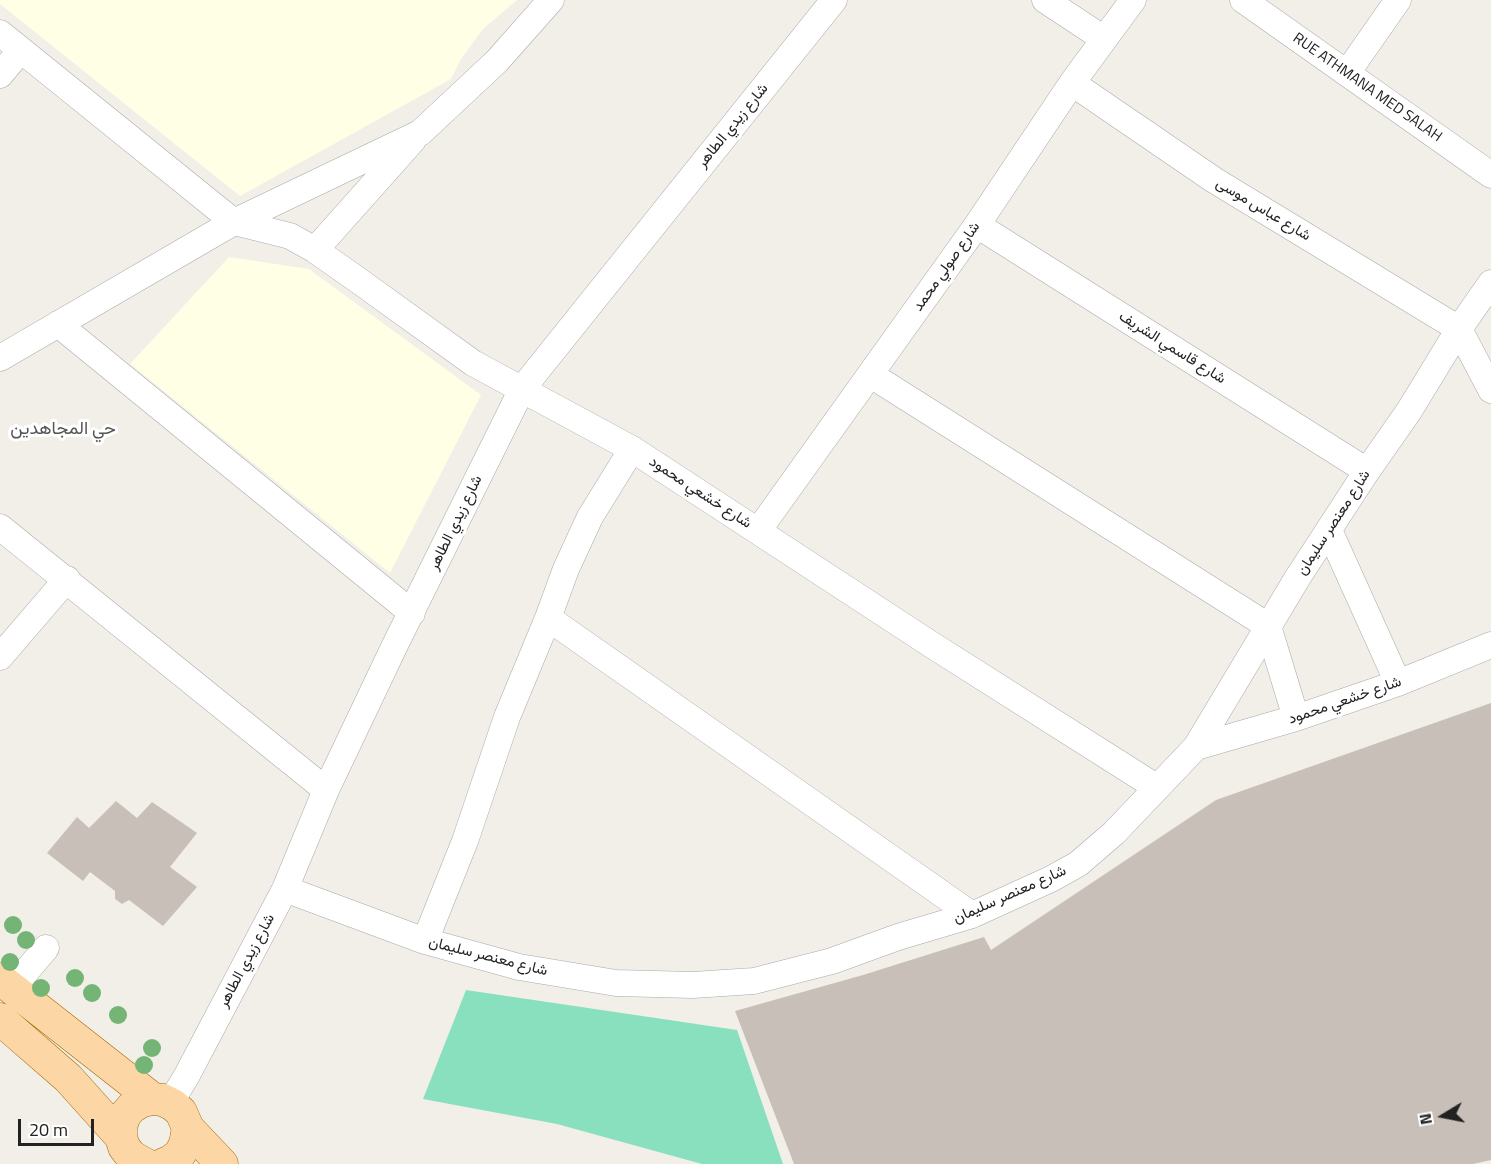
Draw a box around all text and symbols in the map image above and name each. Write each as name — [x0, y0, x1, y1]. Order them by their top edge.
street label: RUE ATHMANA MED SALAH — [1289, 30, 1445, 146]
street label: شارع زيدي الطاهر — [694, 80, 772, 172]
street label: شارع عباس موسى — [1212, 175, 1314, 245]
street label: شارع صولي محمد — [910, 219, 984, 315]
street label: شارع قاسمي الشريف — [1115, 308, 1229, 388]
district label: حي المجاهدين — [10, 419, 116, 441]
street label: شارع خشعي محمود — [645, 453, 755, 533]
street label: شارع معنصر سليمان — [1293, 467, 1375, 579]
street label: شارع زيدي الطاهر — [425, 473, 487, 573]
street label: شارع خشعي محمود — [1286, 673, 1404, 729]
street label: شارع معنصر سليمان — [951, 862, 1069, 928]
street label: شارع زيدي الطاهر — [215, 911, 279, 1011]
street label: شارع معنصر سليمان — [427, 934, 549, 980]
north arrow — [1413, 1086, 1473, 1146]
scale bar — [21, 1107, 98, 1145]
text: N — [1412, 1112, 1438, 1127]
text: 20 m — [29, 1116, 68, 1143]

